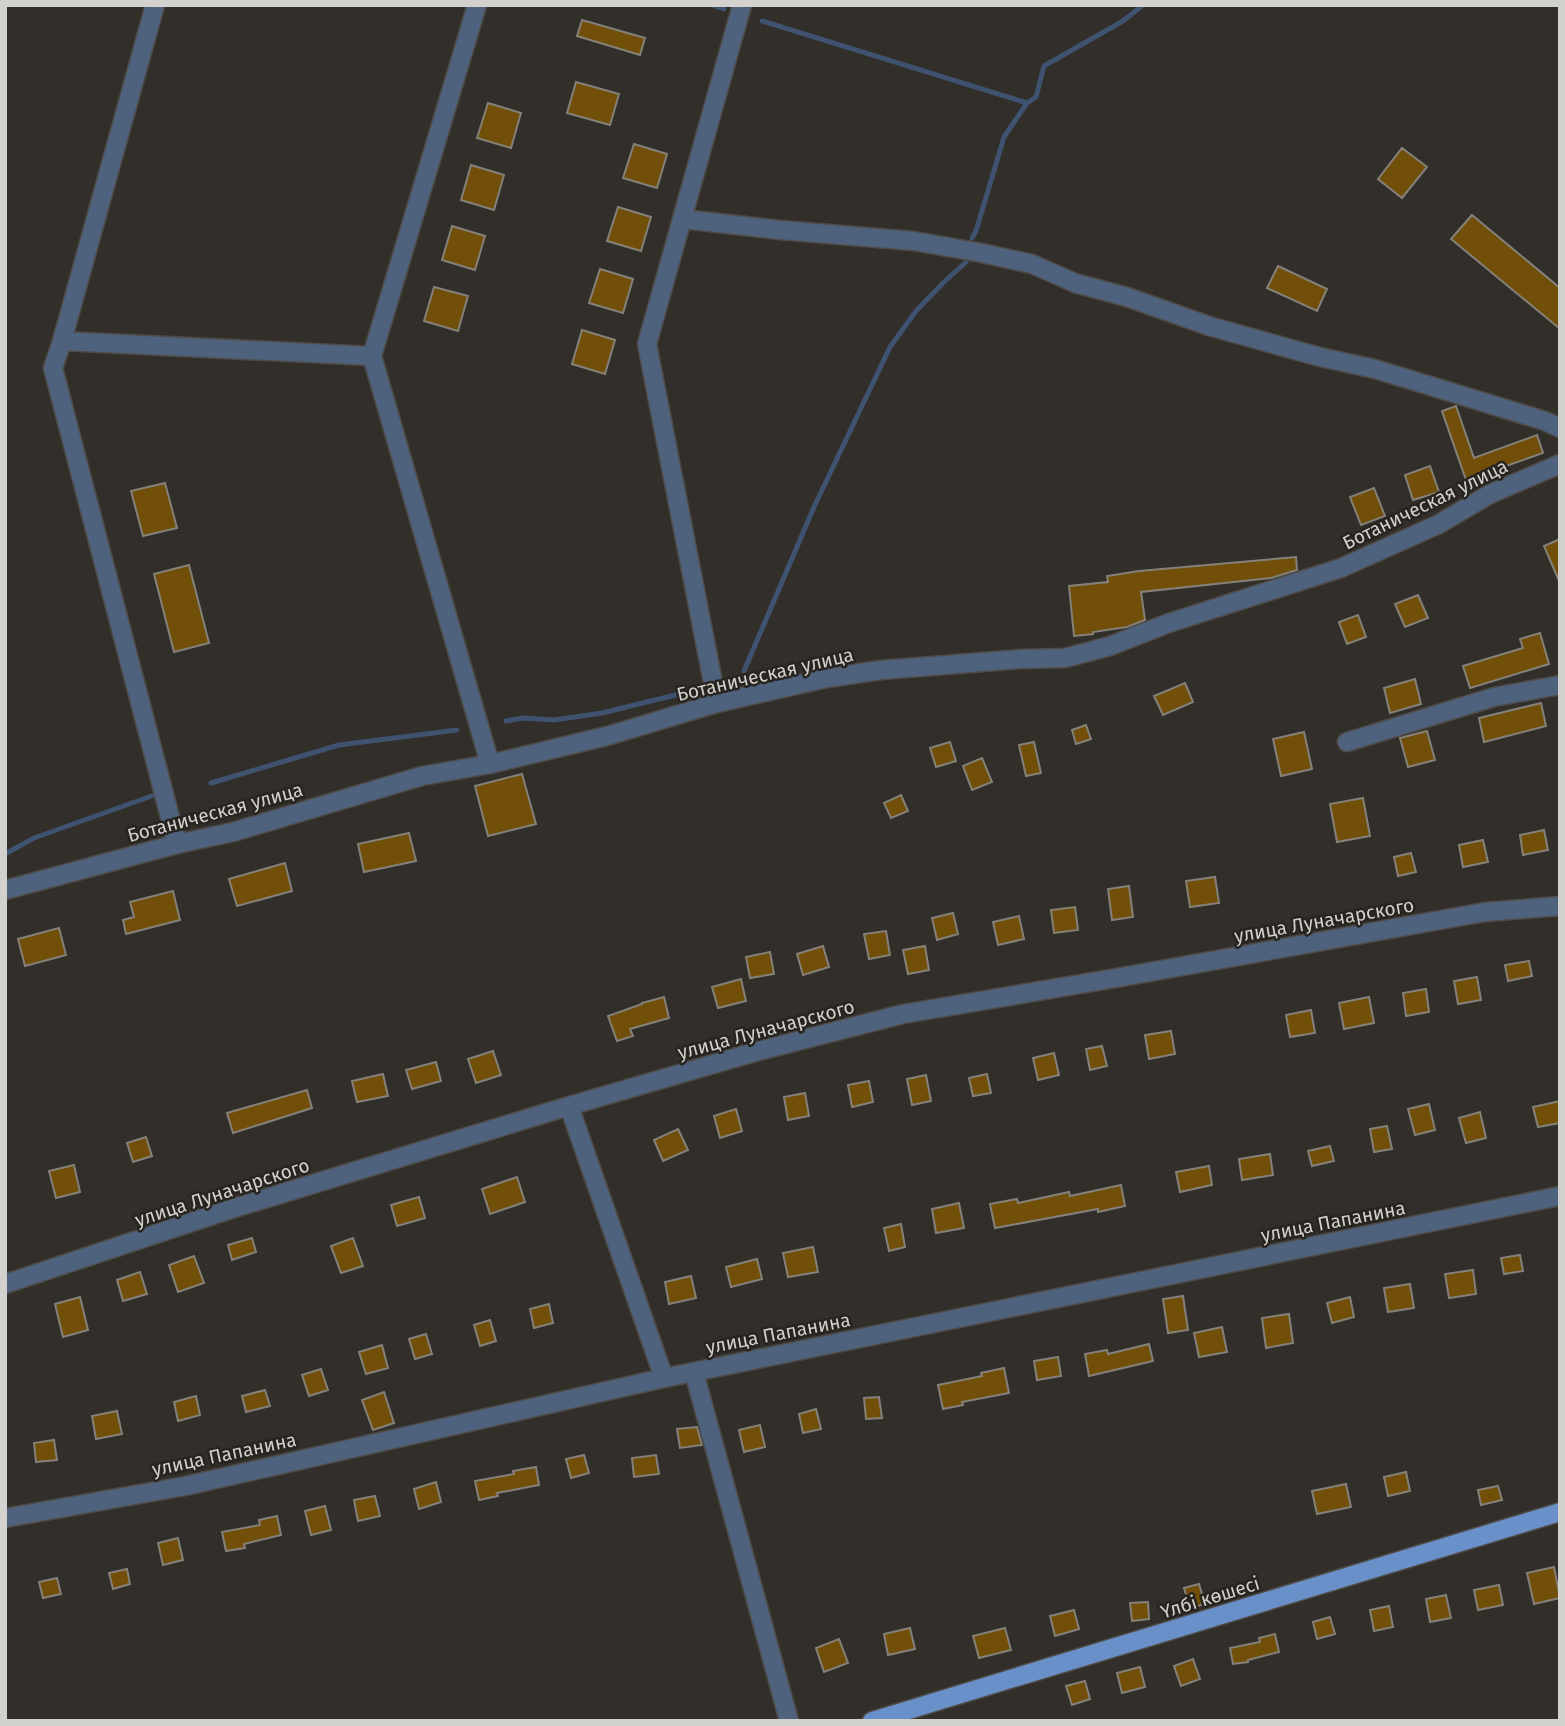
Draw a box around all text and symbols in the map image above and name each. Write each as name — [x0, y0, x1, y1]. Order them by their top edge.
street label: Ботаническая улица — [1339, 455, 1511, 554]
street label: Ботаническая улица — [674, 643, 856, 706]
street label: Ботаническая улица — [125, 778, 305, 847]
street label: улица Луначарского — [1232, 893, 1416, 948]
street label: улица Луначарского — [675, 995, 857, 1064]
street label: улица Луначарского — [132, 1153, 312, 1232]
street label: улица Папанина — [1259, 1196, 1407, 1247]
street label: улица Папанина — [704, 1308, 852, 1359]
street label: улица Папанина — [150, 1428, 298, 1481]
street label: Үлбі көшесі — [1158, 1572, 1262, 1623]

